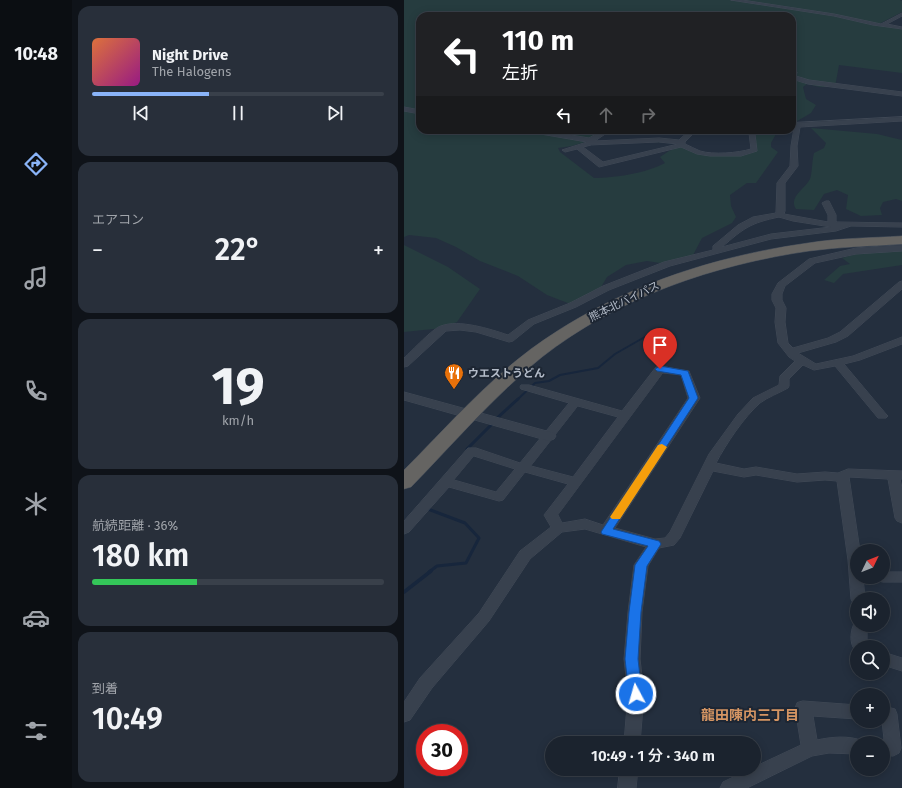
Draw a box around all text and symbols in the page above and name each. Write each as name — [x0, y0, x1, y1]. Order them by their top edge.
text: 110 m — [502, 24, 574, 57]
icon: left — [436, 28, 488, 80]
text: 10:48 — [14, 43, 58, 65]
text: Night Drive — [152, 46, 228, 64]
text: 左折 — [502, 62, 538, 84]
text: The Halogens — [152, 64, 231, 79]
icon: previous — [130, 102, 152, 124]
icon: pause — [227, 102, 249, 124]
icon: next — [324, 102, 346, 124]
icon: left — [553, 104, 575, 126]
icon: ahead — [595, 104, 617, 126]
icon: right — [637, 104, 659, 126]
icon: directions — [22, 150, 50, 178]
text: エアコン — [92, 212, 144, 227]
text: 22° — [215, 232, 261, 268]
text: − — [92, 237, 103, 264]
text: + — [373, 237, 384, 264]
icon: music — [22, 264, 50, 292]
street label: 熊本北バイパス — [587, 279, 662, 324]
pin — [643, 328, 677, 369]
icon: arrive — [649, 334, 671, 356]
text: 19 — [211, 355, 265, 418]
restaurant icon: ウエストうどん — [443, 362, 465, 390]
place label: ウエストうどん — [468, 367, 545, 380]
icon: phone — [22, 377, 50, 405]
text: km/h — [222, 413, 254, 428]
icon: climate — [22, 490, 50, 518]
text: 航続距離 · 36% — [92, 518, 178, 533]
text: 180 km — [92, 538, 189, 574]
north arrow — [850, 544, 890, 584]
map controls — [850, 544, 890, 776]
button: sound — [850, 592, 890, 632]
icon: car — [22, 604, 50, 632]
button: search — [850, 640, 890, 680]
position arrow — [615, 673, 657, 715]
text: 到着 — [92, 681, 118, 696]
button: + — [850, 688, 890, 728]
text: 10:49 — [92, 701, 163, 737]
district label: 龍田陳内三丁目 — [701, 707, 799, 724]
icon: filters — [22, 717, 50, 745]
speed limit sign: 30 — [416, 724, 468, 776]
button: − — [850, 736, 890, 776]
text: 10:49 · 1 分 · 340 m — [591, 747, 715, 765]

